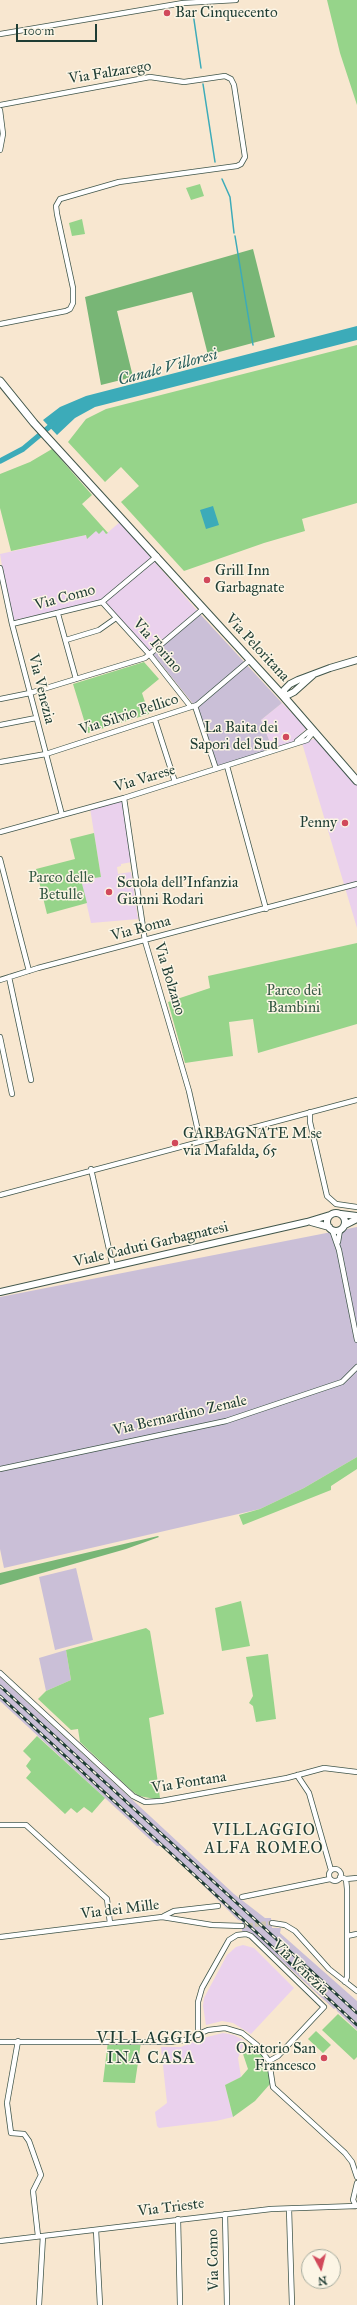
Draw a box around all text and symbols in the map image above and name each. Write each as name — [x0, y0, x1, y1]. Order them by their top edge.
place label: Bar Cinquecento — [175, 4, 278, 22]
marker: Bar Cinquecento — [162, 8, 172, 18]
scale bar — [18, 16, 99, 42]
text: 100 m — [23, 24, 54, 38]
street label: Via Falzarego — [67, 58, 153, 88]
water label: Canale Villoresi — [116, 345, 220, 391]
place label: Grill Inn Garbagnate — [215, 562, 285, 597]
marker: Grill Inn Garbagnate — [202, 575, 212, 585]
street label: Via Como — [33, 581, 97, 615]
street label: Via Peloritana — [221, 610, 293, 686]
street label: Via Torino — [128, 615, 186, 677]
street label: Via Venezia — [24, 652, 58, 726]
street label: Via Silvio Pellico — [77, 690, 181, 740]
place label: La Baita dei Sapori del Sud — [190, 719, 278, 754]
marker: La Baita dei Sapori del Sud — [281, 732, 291, 742]
street label: Via Varese — [112, 761, 178, 797]
place label: Penny — [300, 814, 337, 832]
marker: Penny — [340, 818, 350, 828]
park label: Parco delle Betulle — [28, 869, 94, 904]
place label: Scuola dell'Infanzia Gianni Rodari — [117, 874, 238, 909]
marker: Scuola dell'Infanzia Gianni Rodari — [104, 887, 114, 897]
street label: Via Roma — [109, 912, 173, 946]
street label: Via Bolzano — [149, 941, 189, 1017]
park label: Parco dei Bambini — [266, 982, 322, 1017]
place label: GARBAGNATE M.se via Mafalda, 65 — [183, 1125, 322, 1160]
marker: GARBAGNATE M.se via Mafalda, 65 — [170, 1138, 180, 1148]
street label: Viale Caduti Garbagnatesi — [72, 1218, 230, 1272]
street label: Via Bernardino Zenale — [111, 1392, 249, 1440]
street label: Via Fontana — [150, 1768, 228, 1798]
district label: VILLAGGIO ALFA ROMEO — [204, 1821, 324, 1859]
street label: Via dei Mille — [80, 1896, 160, 1924]
street label: Via Venezia — [268, 1937, 332, 1999]
district label: VILLAGGIO INA CASA — [96, 2029, 206, 2069]
place label: Oratorio San Francesco — [236, 2040, 316, 2075]
marker: Oratorio San Francesco — [319, 2053, 329, 2063]
street label: Via Trieste — [137, 2195, 205, 2221]
street label: Via Como — [204, 2229, 224, 2291]
north arrow — [301, 2249, 341, 2289]
text: N — [317, 2273, 328, 2287]

